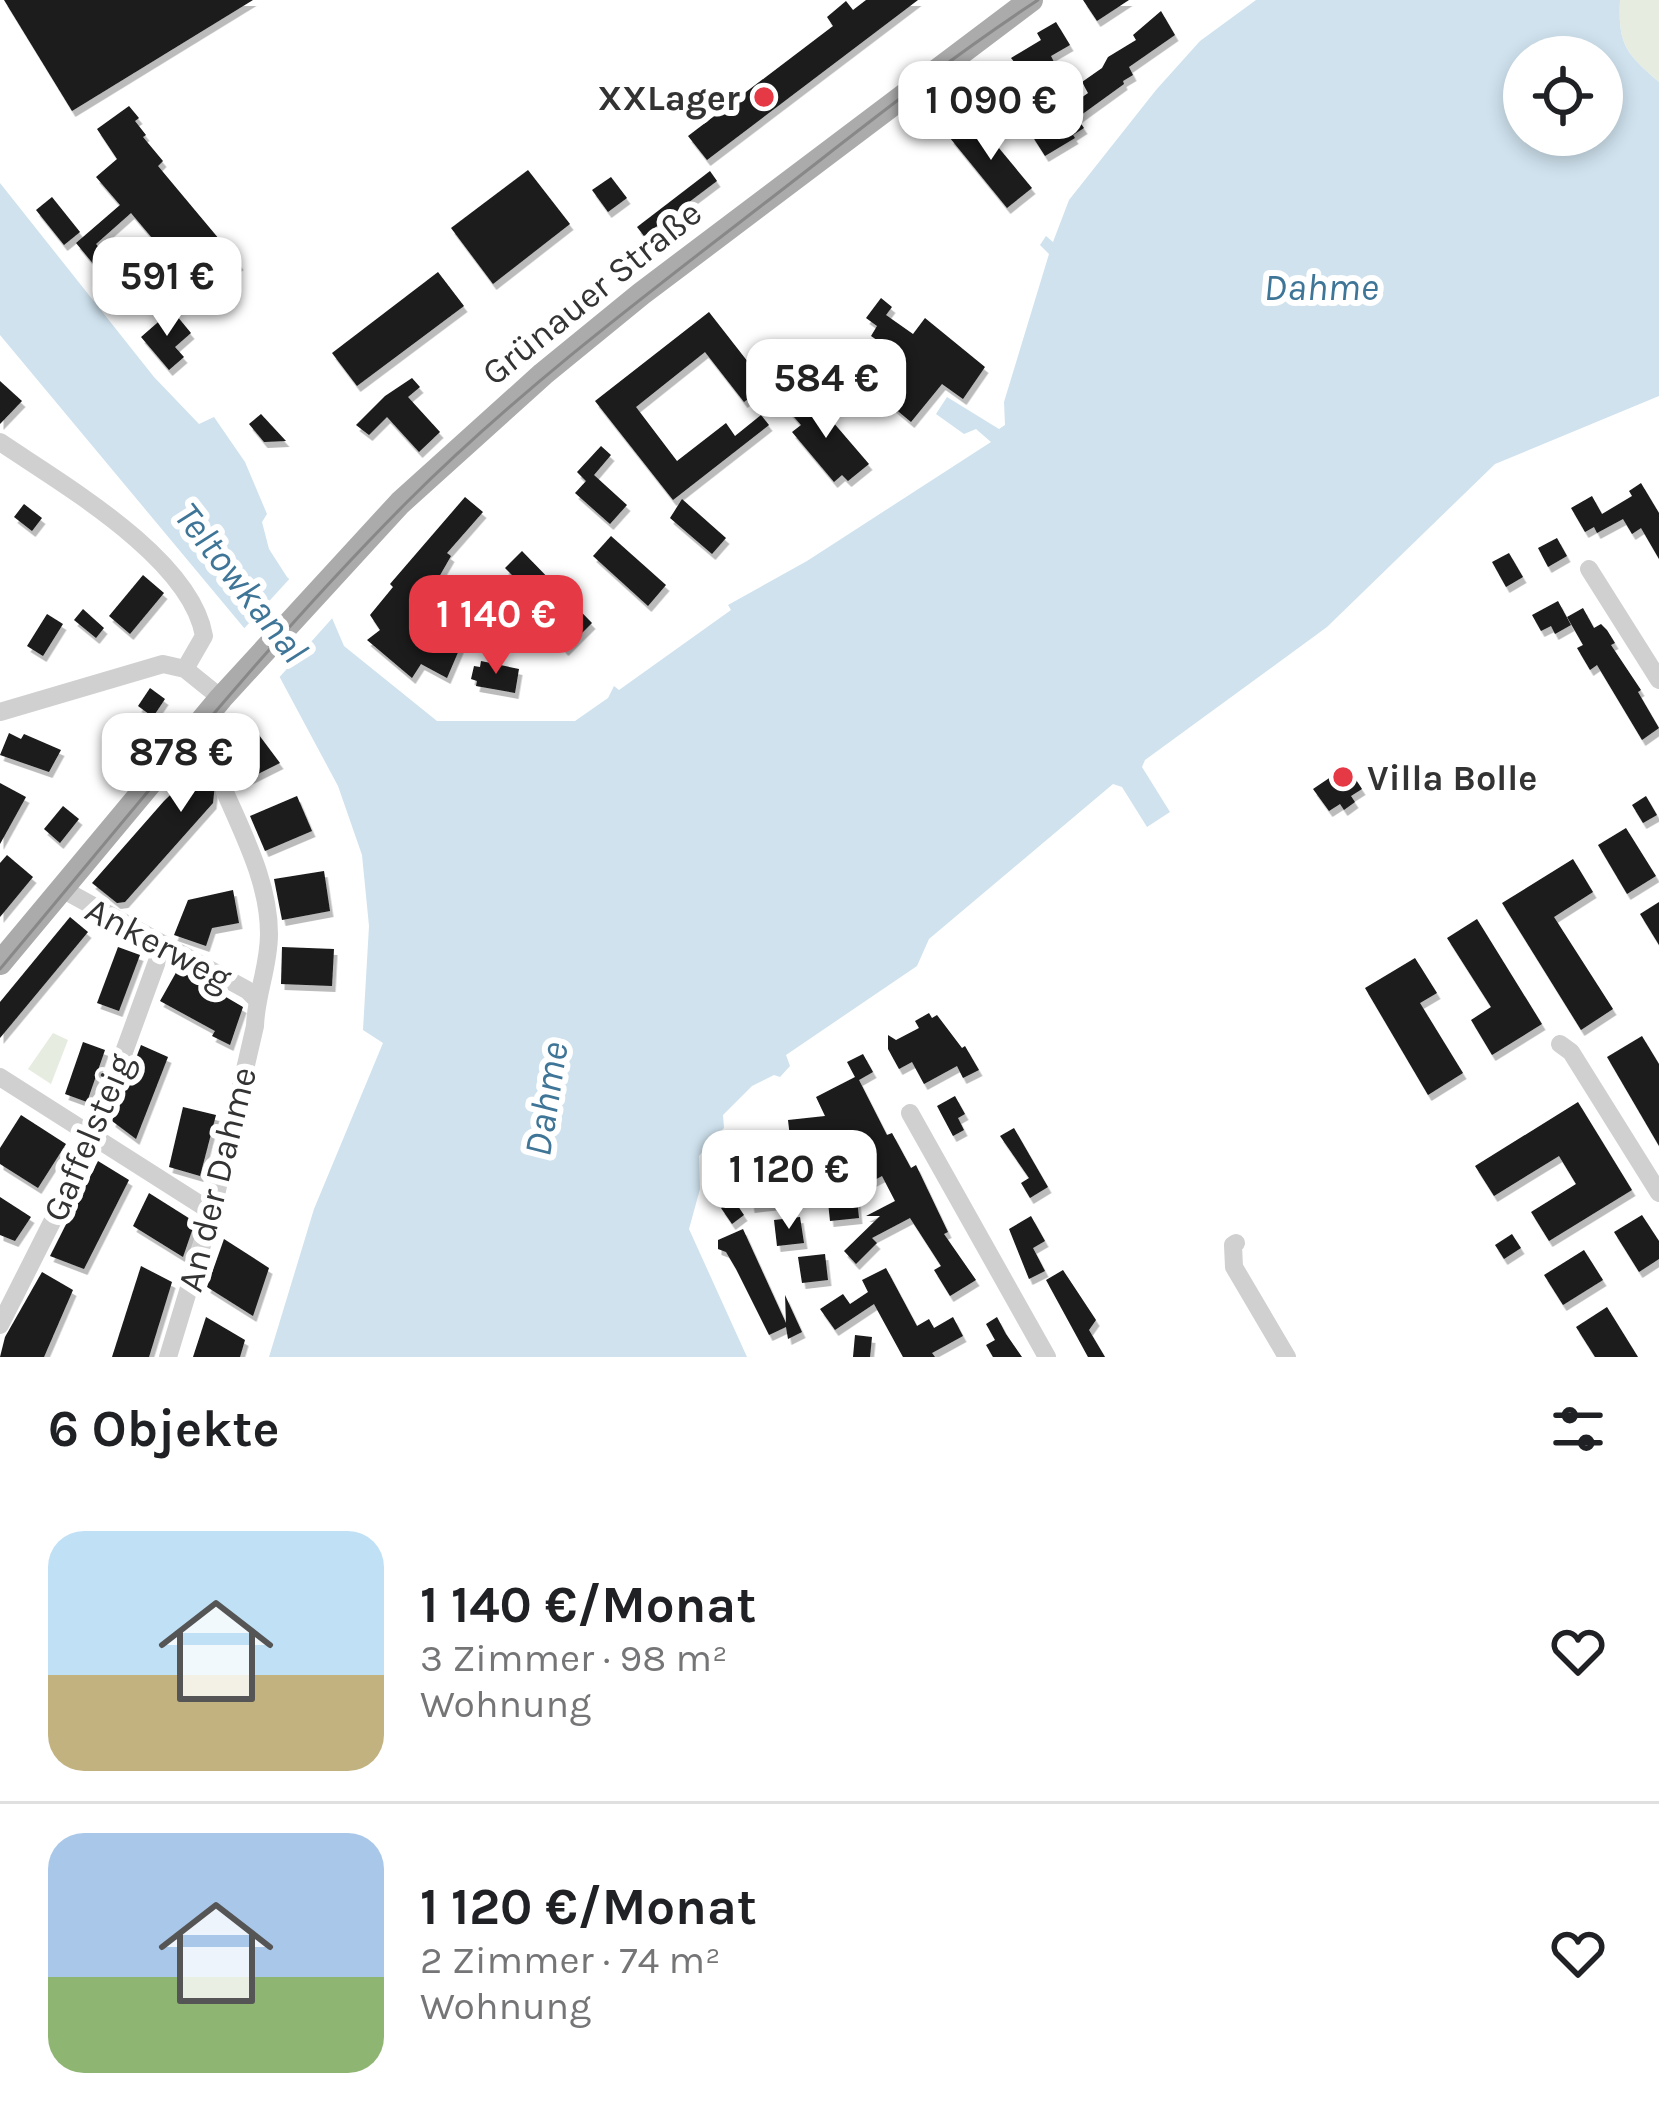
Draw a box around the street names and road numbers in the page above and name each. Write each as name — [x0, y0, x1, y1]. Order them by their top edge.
street label: Grünauer Straße — [473, 191, 710, 394]
street label: Ankerweg — [78, 888, 239, 1000]
street label: Gaffelsteig — [34, 1047, 142, 1228]
street label: An der Dahme — [169, 1063, 265, 1296]

